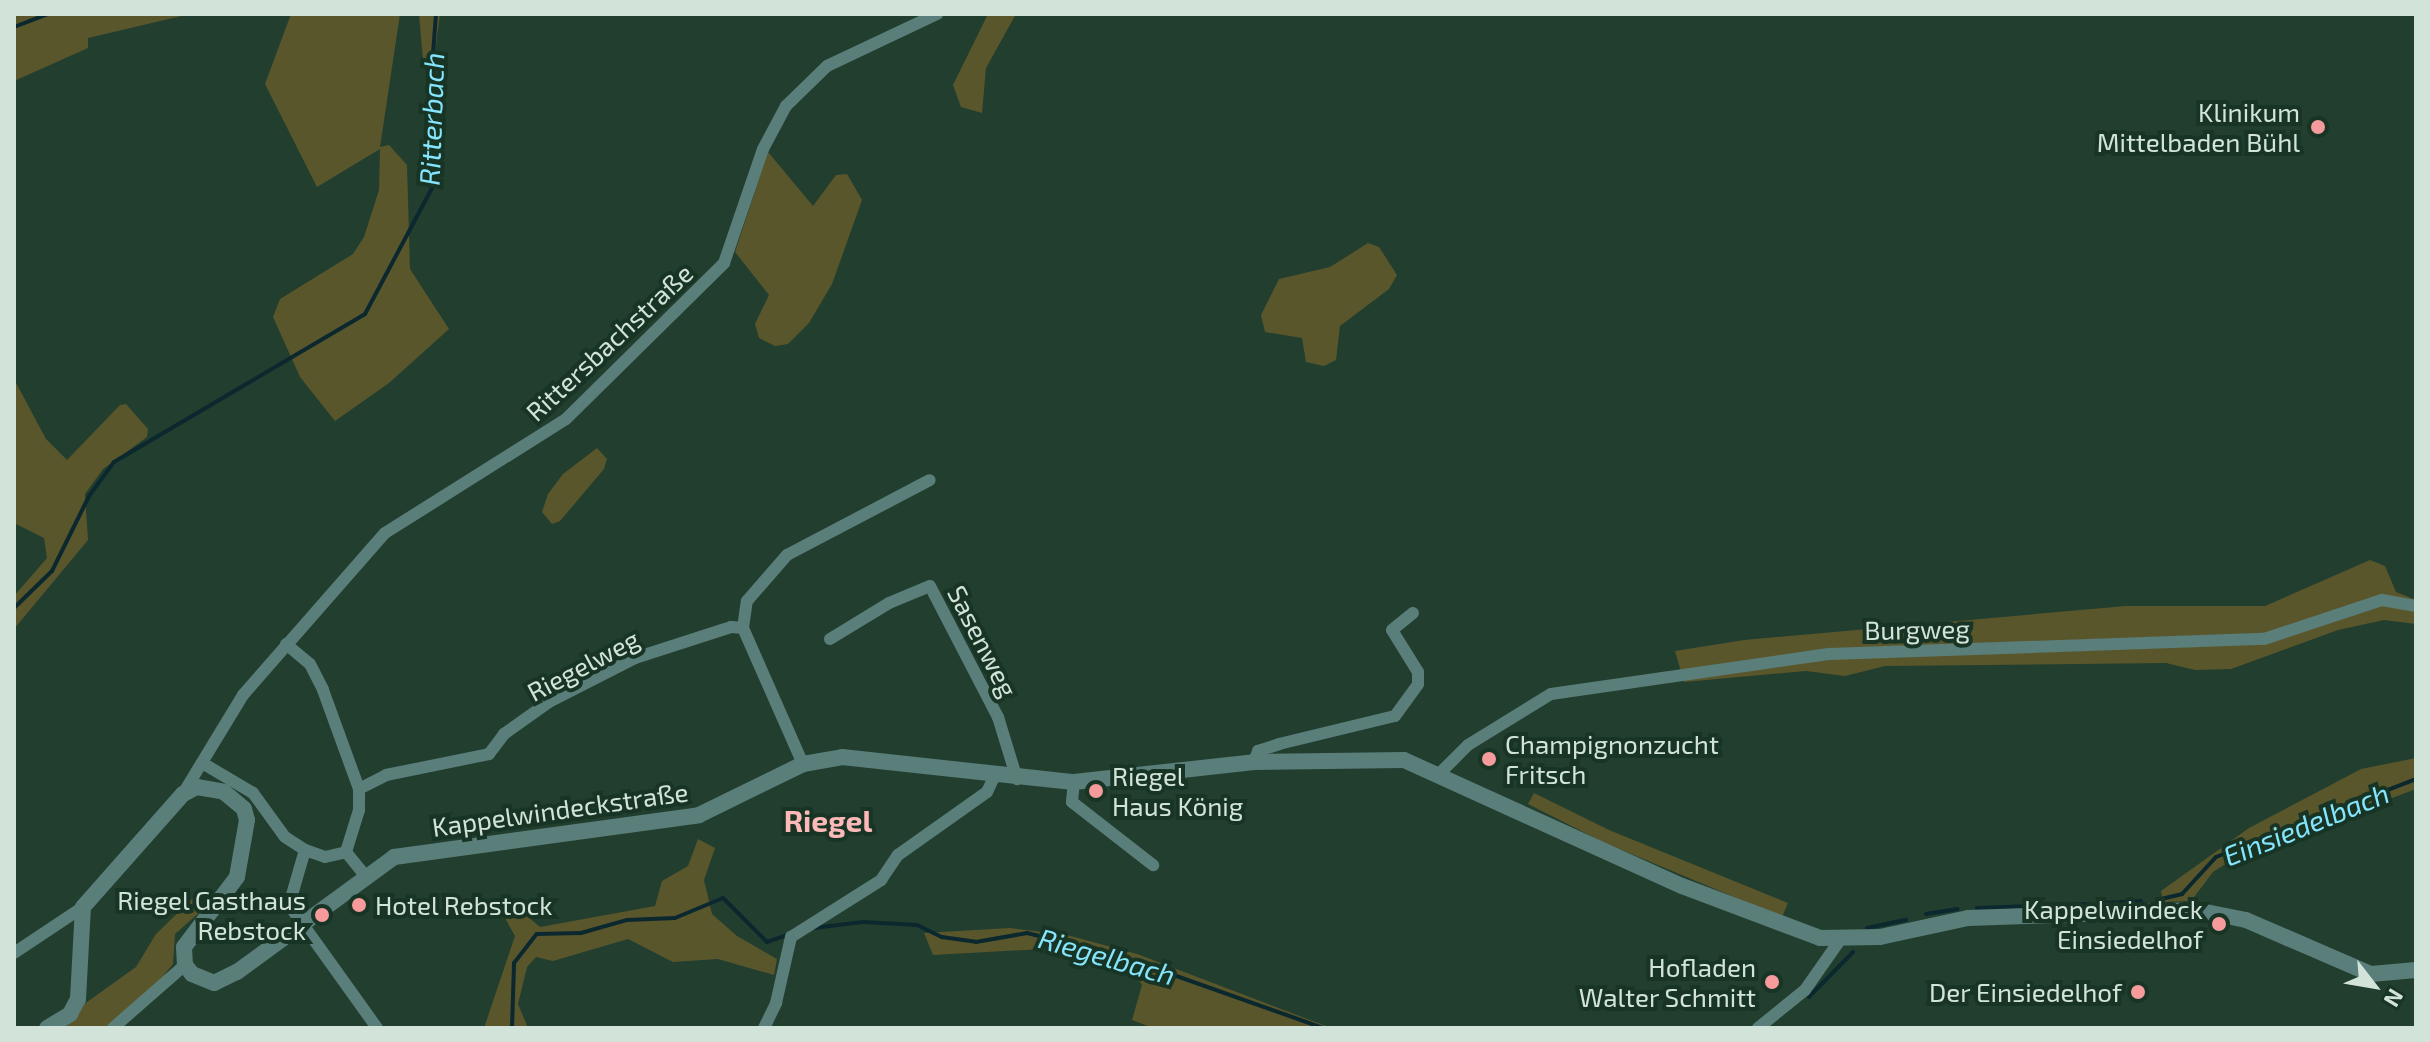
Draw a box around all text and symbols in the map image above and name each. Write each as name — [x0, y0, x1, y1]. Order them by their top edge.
water label: Ritterbach — [412, 52, 450, 186]
place label: Klinikum Mittelbaden Bühl — [2097, 96, 2300, 158]
marker: Klinikum Mittelbaden Bühl — [2307, 116, 2329, 138]
street label: Rittersbachstraße — [519, 257, 699, 427]
street label: Sasenweg — [942, 580, 1024, 702]
street label: Burgweg — [1864, 612, 1970, 646]
street label: Riegelweg — [522, 623, 644, 707]
place label: Champignonzucht Fritsch — [1505, 728, 1719, 790]
marker: Champignonzucht Fritsch — [1480, 750, 1498, 768]
place label: Riegel Haus König — [1112, 760, 1243, 822]
water label: Einsiedelbach — [2218, 775, 2394, 873]
street label: Kappelwindeckstraße — [430, 776, 690, 842]
marker: Riegel Haus König — [1087, 782, 1105, 800]
district label: Riegel — [784, 802, 872, 838]
place label: Riegel Gasthaus Rebstock — [117, 884, 306, 946]
place label: Hotel Rebstock — [375, 889, 553, 921]
place label: Kappelwindeck Einsiedelhof — [2024, 893, 2203, 954]
marker: Hotel Rebstock — [350, 896, 368, 914]
marker: Riegel Gasthaus Rebstock — [313, 906, 331, 924]
marker: Kappelwindeck Einsiedelhof — [2210, 915, 2228, 933]
water label: Riegelbach — [1035, 921, 1179, 991]
north arrow — [2334, 946, 2414, 1026]
place label: Hofladen Walter Schmitt — [1578, 951, 1756, 1012]
marker: Hofladen Walter Schmitt — [1763, 973, 1781, 991]
place label: Der Einsiedelhof — [1929, 976, 2122, 1008]
marker: Der Einsiedelhof — [2129, 983, 2147, 1001]
text: N — [2379, 985, 2410, 1012]

